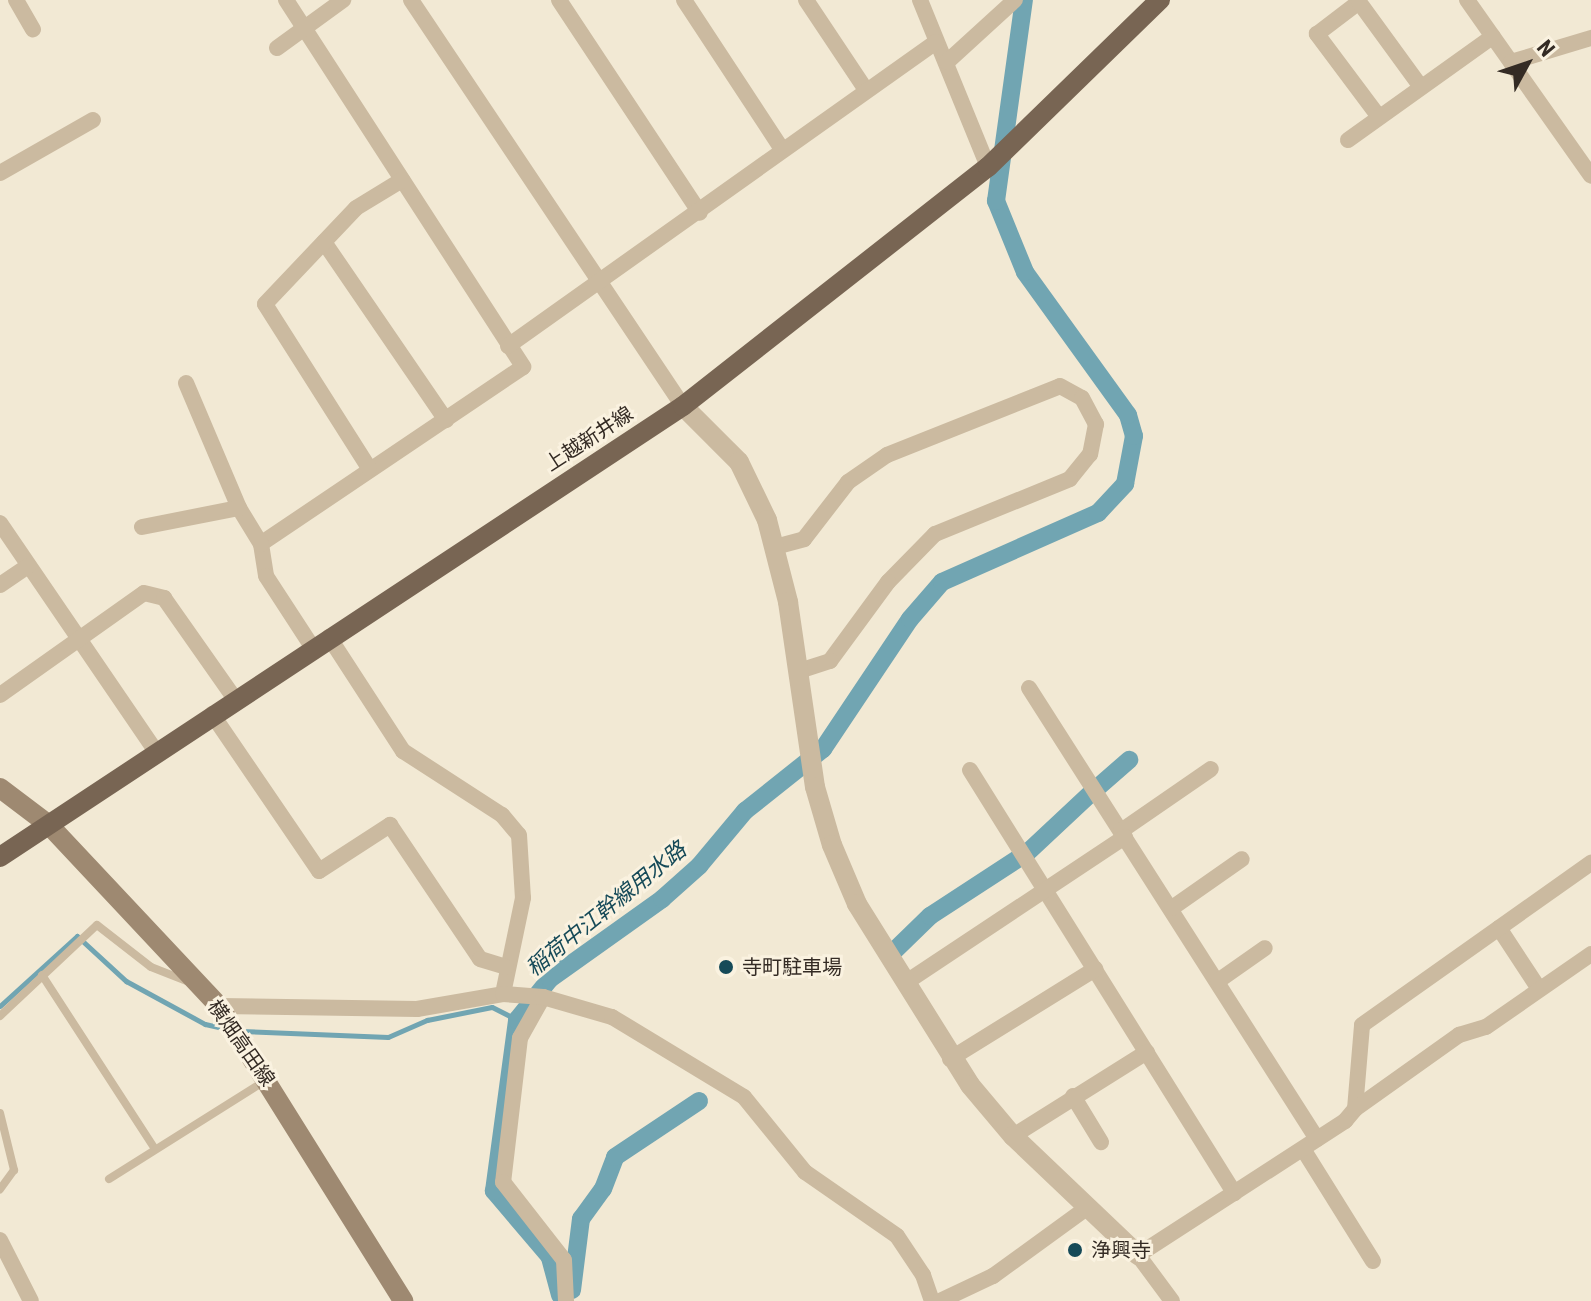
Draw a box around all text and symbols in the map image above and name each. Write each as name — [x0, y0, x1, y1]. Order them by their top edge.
north arrow — [1487, 24, 1567, 104]
text: N — [1532, 35, 1560, 61]
street label: 上越新井線 — [541, 402, 637, 476]
water label: 稲荷中江幹線用水路 — [521, 836, 691, 982]
place label: 寺町駐車場 — [742, 955, 842, 979]
marker: 寺町駐車場 — [717, 958, 735, 976]
street label: 横畑高田線 — [202, 995, 280, 1091]
place label: 浄興寺 — [1091, 1238, 1151, 1262]
marker: 浄興寺 — [1066, 1241, 1084, 1259]

